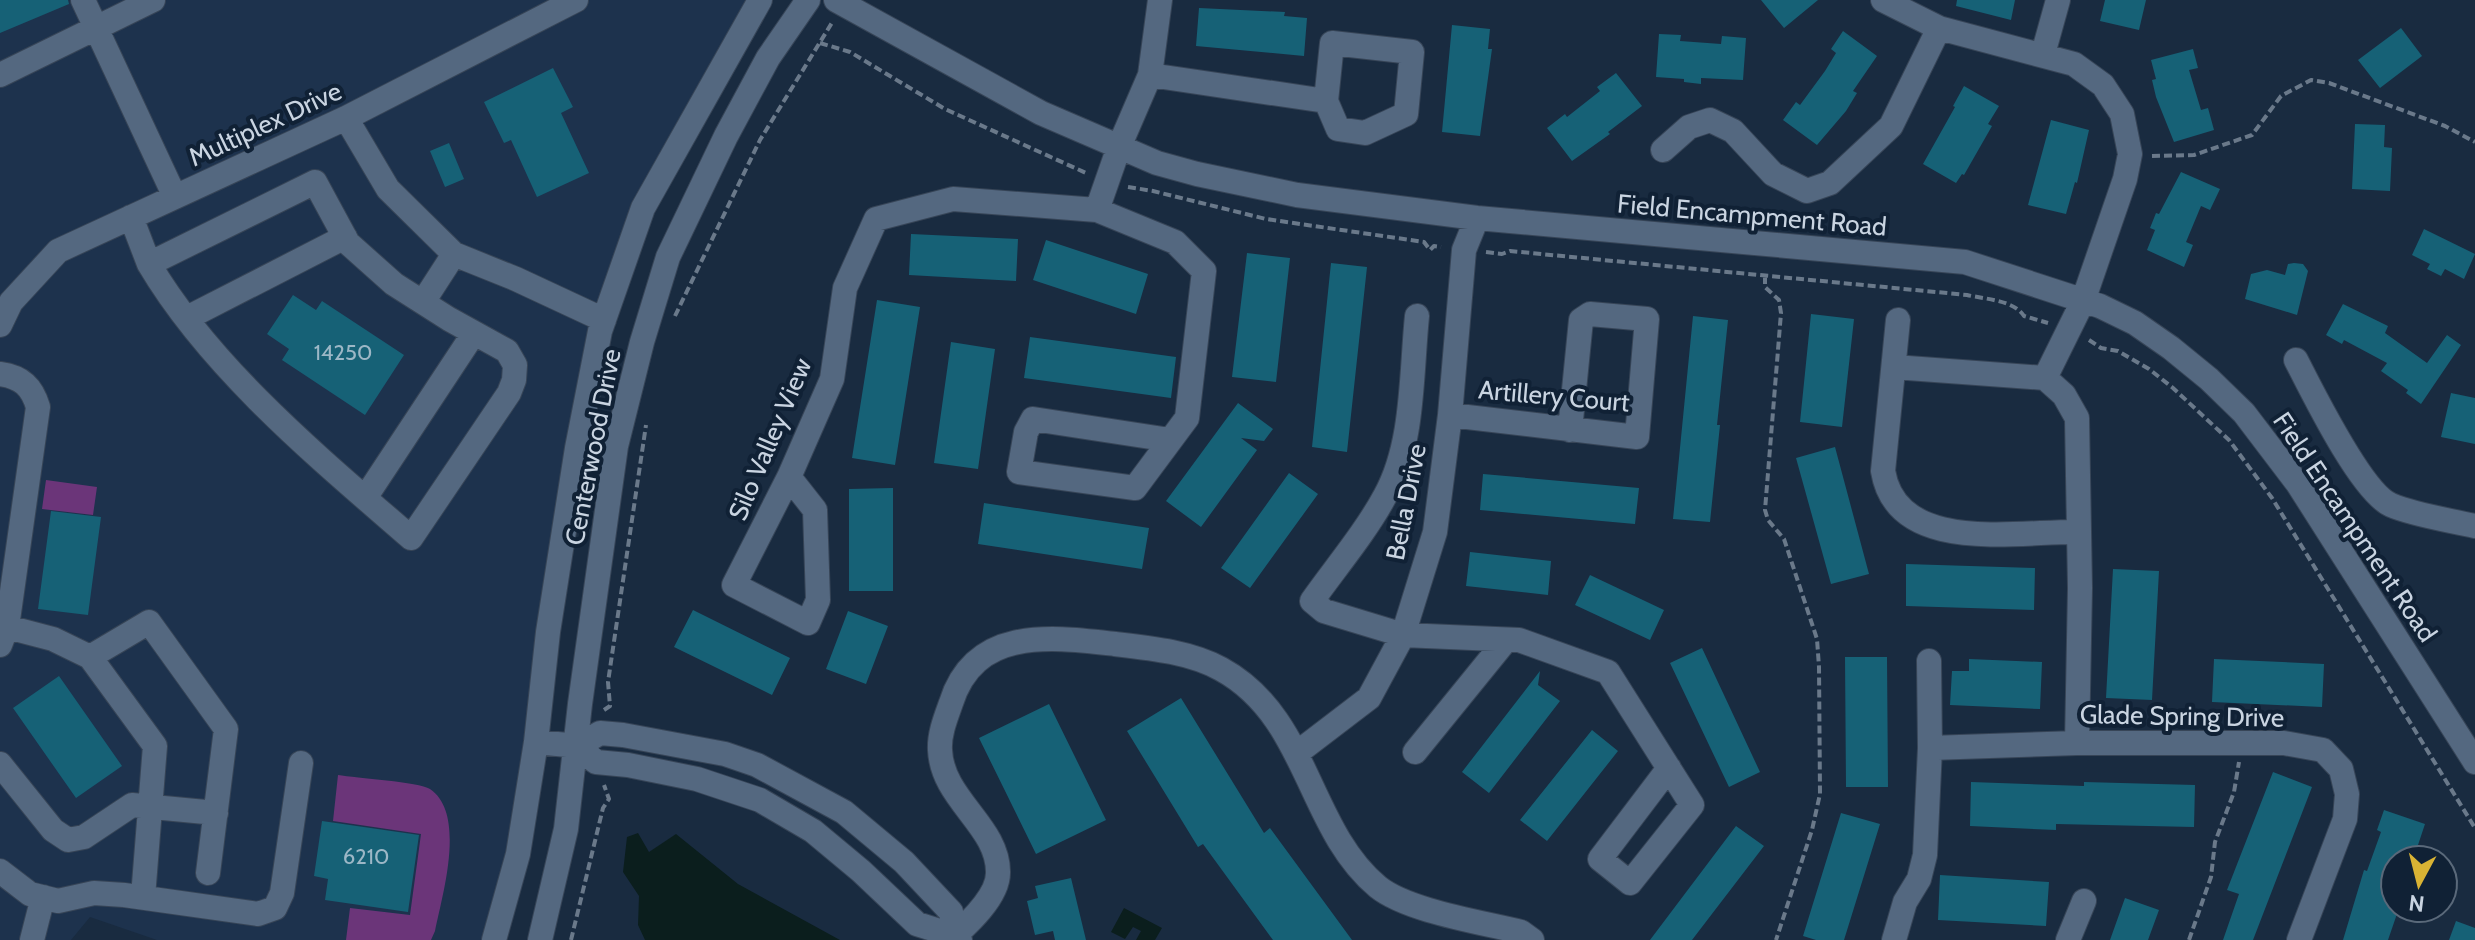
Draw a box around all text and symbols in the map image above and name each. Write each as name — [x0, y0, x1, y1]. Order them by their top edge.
street label: Multiplex Drive — [184, 75, 346, 173]
street label: Field Encampment Road — [1616, 187, 1888, 243]
house number: 14250 — [314, 339, 372, 366]
street label: Centerwood Drive — [558, 346, 628, 548]
street label: Silo Valley View — [721, 353, 819, 525]
street label: Artillery Court — [1477, 373, 1631, 419]
street label: Field Encampment Road — [2266, 406, 2444, 648]
street label: Bella Drive — [1379, 441, 1433, 563]
street label: Glade Spring Drive — [2080, 698, 2284, 734]
house number: 6210 — [343, 843, 389, 870]
north arrow — [2379, 844, 2459, 924]
text: N — [2407, 889, 2426, 918]

